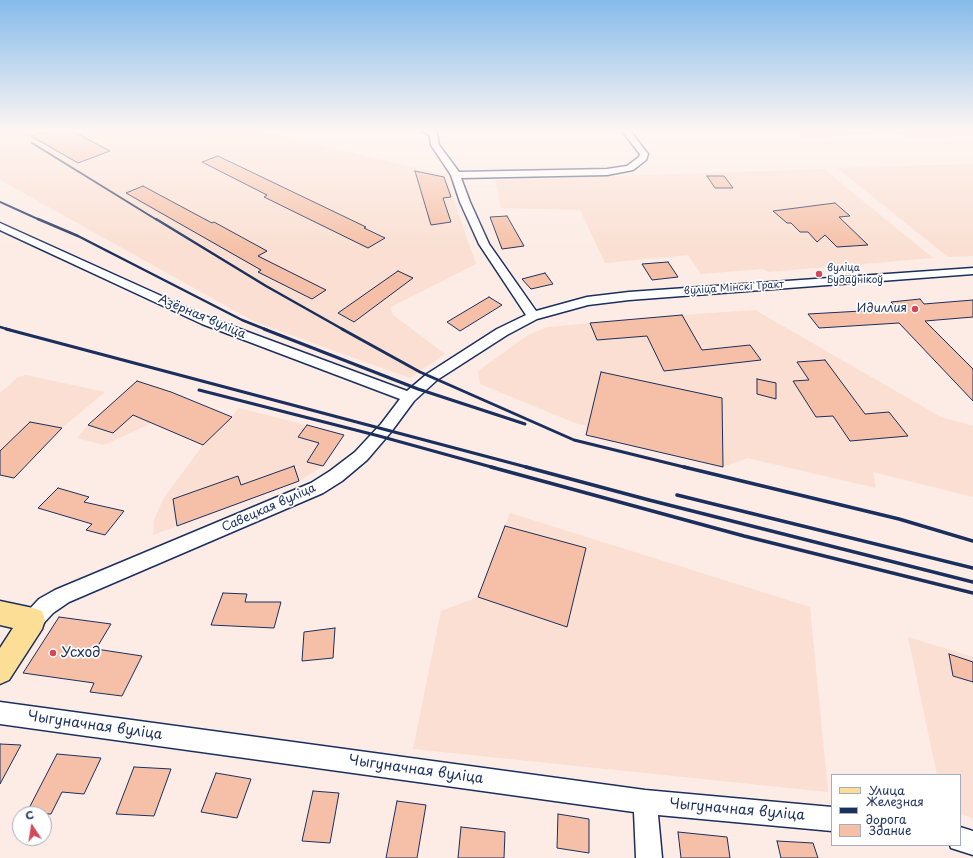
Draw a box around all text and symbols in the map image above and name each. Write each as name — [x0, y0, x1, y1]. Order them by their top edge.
place label: вуліца Будаўнікоў — [827, 262, 883, 286]
marker: вуліца Будаўнікоў — [814, 269, 824, 279]
street label: вуліца Мінскі Тракт — [683, 279, 785, 297]
street label: Азёрная вуліца — [156, 292, 248, 342]
place label: Идиллия — [857, 302, 907, 316]
marker: Идиллия — [910, 304, 920, 314]
street label: Савецкая вуліца — [220, 481, 318, 535]
place label: Усход — [61, 645, 101, 661]
marker: Усход — [48, 648, 58, 658]
street label: Чыгуначная вуліца — [26, 708, 164, 744]
street label: Чыгуначная вуліца — [347, 752, 485, 788]
legend — [831, 774, 961, 846]
text: Улица — [869, 781, 905, 799]
text: Железная дорога — [866, 792, 924, 828]
street label: Чыгуначная вуліца — [668, 796, 806, 824]
north arrow — [12, 806, 52, 846]
text: С — [24, 806, 35, 824]
text: Здание — [869, 821, 911, 839]

